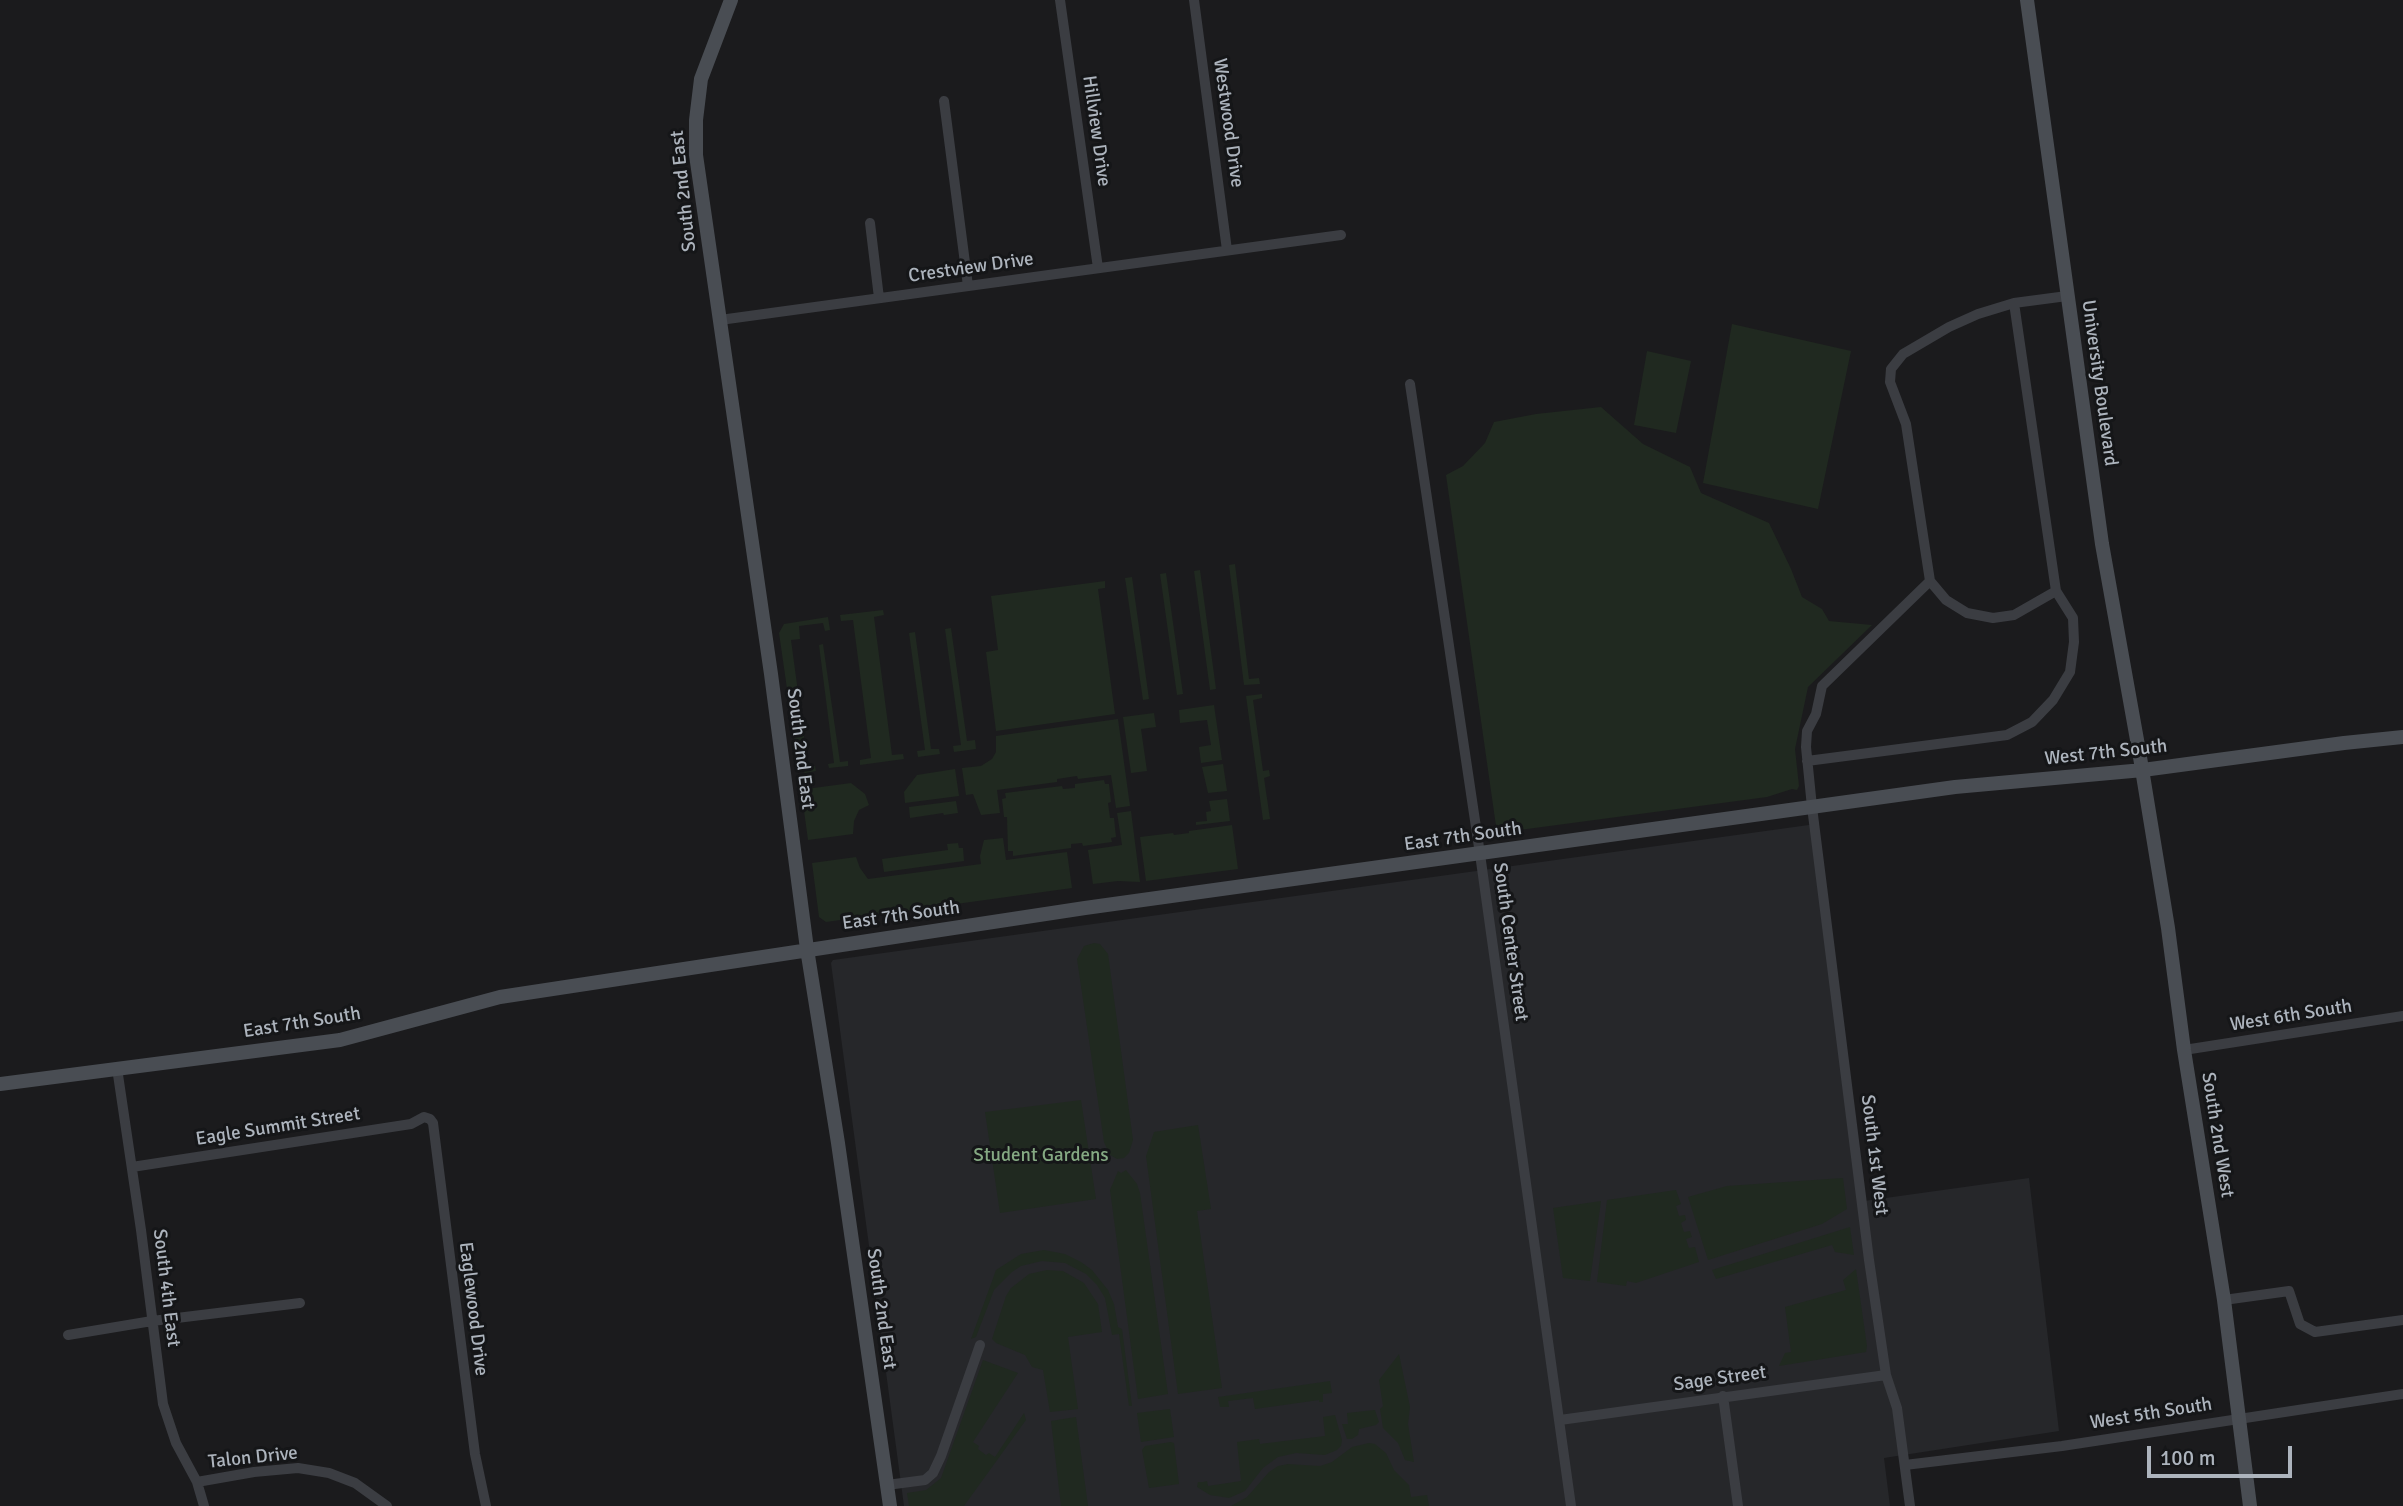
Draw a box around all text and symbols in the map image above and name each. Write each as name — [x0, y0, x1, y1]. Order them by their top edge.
street label: Westwood Drive — [1208, 57, 1248, 189]
street label: Hillview Drive — [1077, 74, 1115, 188]
street label: South 2nd East — [666, 129, 702, 253]
street label: Crestview Drive — [907, 248, 1035, 288]
street label: University Boulevard — [2076, 298, 2122, 468]
street label: South 2nd East — [781, 687, 819, 811]
street label: West 7th South — [2043, 735, 2169, 771]
street label: East 7th South — [1403, 817, 1523, 857]
street label: South Center Street — [1488, 861, 1532, 1023]
street label: East 7th South — [841, 896, 961, 936]
street label: West 6th South — [2228, 995, 2354, 1037]
street label: East 7th South — [242, 1002, 362, 1044]
street label: South 2nd West — [2196, 1071, 2238, 1199]
street label: South 1st West — [1855, 1093, 1893, 1217]
street label: Eagle Summit Street — [194, 1103, 362, 1151]
park label: Student Gardens — [973, 1145, 1109, 1167]
street label: South 4th East — [147, 1228, 185, 1348]
street label: Eaglewood Drive — [453, 1241, 493, 1377]
street label: South 2nd East — [861, 1247, 901, 1371]
street label: Sage Street — [1672, 1361, 1768, 1397]
street label: West 5th South — [2088, 1393, 2214, 1435]
scale bar — [2151, 1432, 2296, 1476]
street label: Talon Drive — [207, 1442, 299, 1474]
text: 100 m — [2160, 1445, 2215, 1471]

